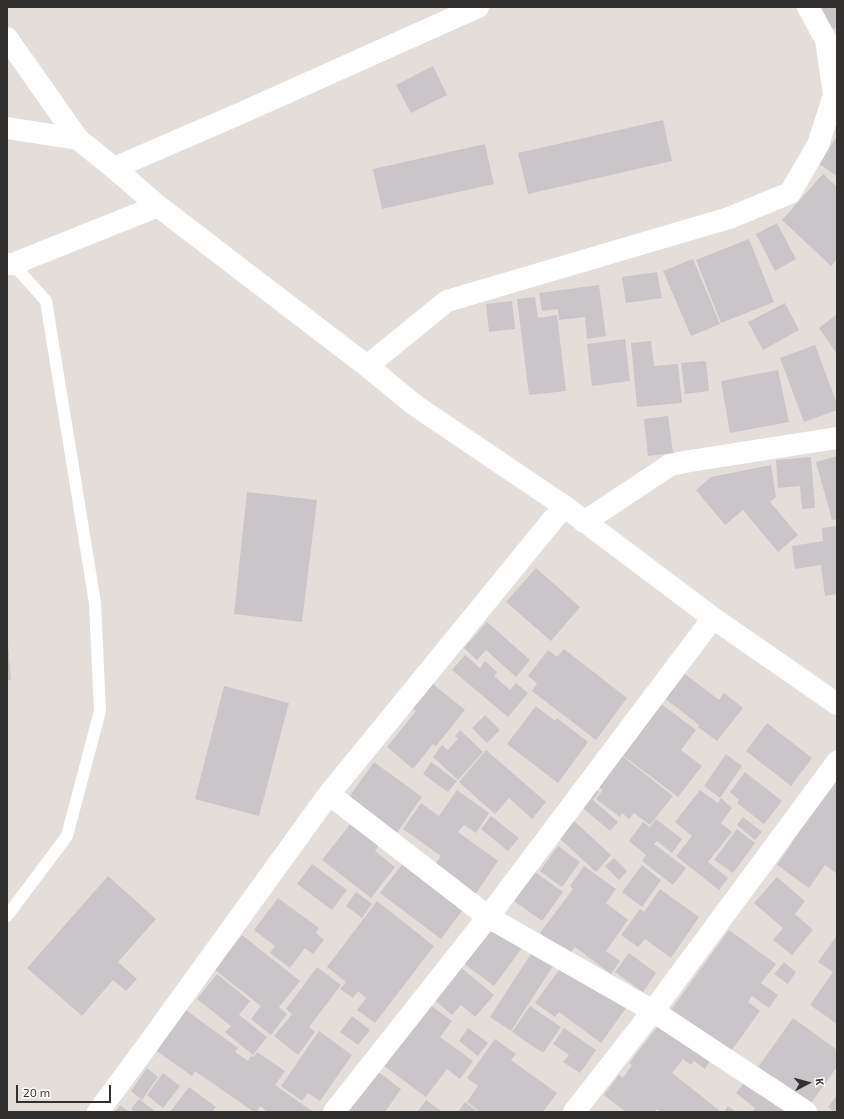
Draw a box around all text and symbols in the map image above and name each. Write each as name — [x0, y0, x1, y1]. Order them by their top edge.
north arrow — [788, 1063, 828, 1103]
scale bar — [18, 1077, 113, 1103]
text: K — [814, 1078, 827, 1086]
text: 20 m — [23, 1085, 50, 1099]

